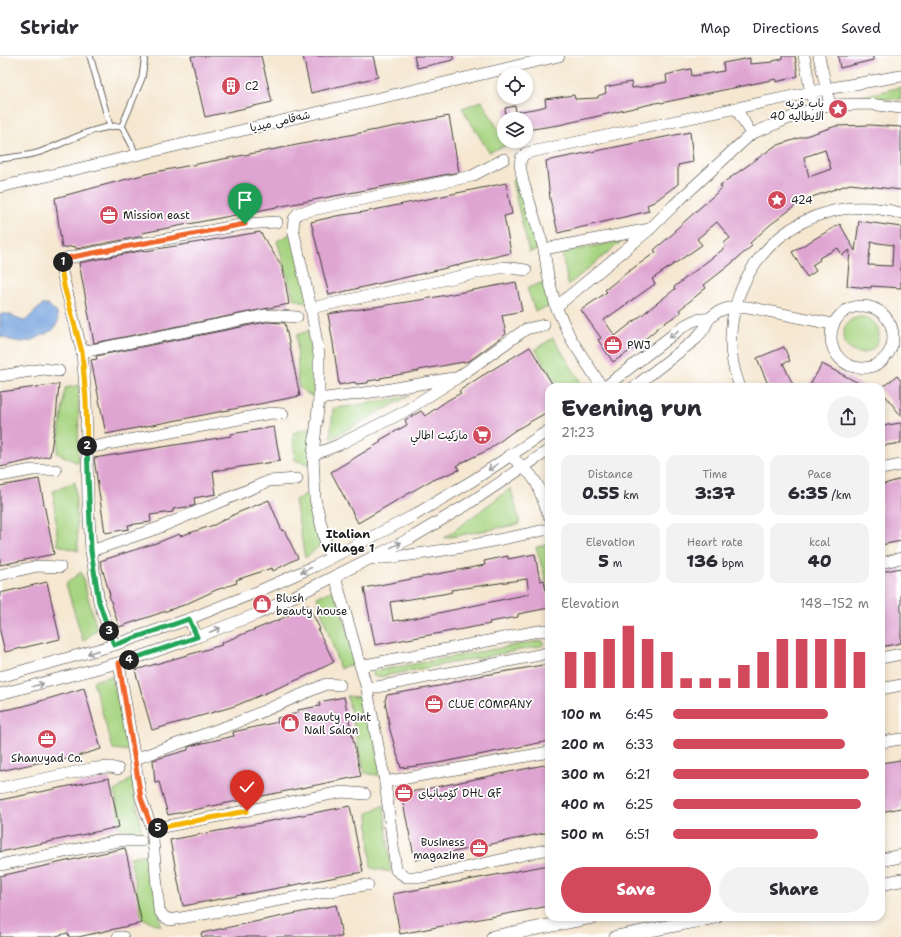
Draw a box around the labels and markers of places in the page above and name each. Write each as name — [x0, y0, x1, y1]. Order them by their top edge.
building icon: C2 — [220, 75, 242, 97]
place label: C2 — [245, 79, 259, 94]
place label: باب قريه الايطاليه 40 — [770, 96, 824, 124]
place icon: باب قريه الايطاليه 40 — [827, 98, 849, 120]
pin — [228, 183, 262, 224]
place icon: 424 — [766, 189, 788, 211]
place label: 424 — [791, 193, 813, 208]
office icon: Mission east — [98, 204, 120, 226]
place label: Mission east — [123, 208, 190, 223]
pin: 1 — [53, 252, 73, 272]
office icon: PWJ — [602, 334, 624, 356]
place label: PWJ — [627, 338, 651, 353]
supermarket icon: ماركيت اطالي — [471, 424, 493, 446]
place label: ماركيت اطالي — [410, 428, 468, 446]
pin: 2 — [77, 436, 97, 456]
place label: Blush beauty house — [276, 591, 347, 619]
shop icon: Blush beauty house — [251, 593, 273, 615]
pin: 3 — [99, 621, 119, 641]
pin: 4 — [119, 650, 139, 670]
office icon: CLUE COMPANY — [423, 693, 445, 715]
place label: CLUE COMPANY — [448, 697, 532, 712]
place label: Beauty Point Nail Salon — [304, 710, 371, 738]
shop icon: Beauty Point Nail Salon — [279, 712, 301, 734]
office icon: Shanuyad Co. — [36, 728, 58, 750]
place label: Shanuyad Co. — [11, 751, 83, 766]
pin — [230, 770, 264, 811]
office icon: کۆمپانیای DHL GF — [393, 782, 415, 804]
place label: کۆمپانیای DHL GF — [418, 786, 502, 801]
pin: 5 — [148, 818, 168, 838]
place label: Business magazine — [413, 835, 465, 863]
office icon: Business magazine — [468, 837, 490, 859]

